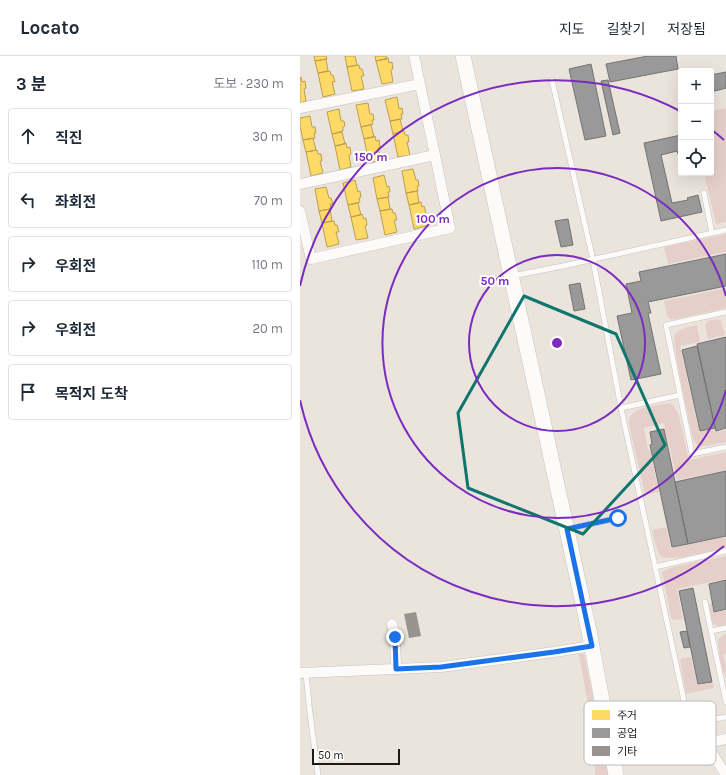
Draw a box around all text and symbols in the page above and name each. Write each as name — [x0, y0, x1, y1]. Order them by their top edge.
text: Locato — [20, 17, 80, 39]
text: 지도 — [559, 21, 585, 38]
text: 길찾기 — [607, 21, 645, 38]
text: 저장됨 — [667, 21, 706, 38]
map controls — [678, 68, 714, 176]
button: + — [678, 68, 714, 104]
text: 3 분 — [16, 74, 47, 94]
text: 도보 · 230 m — [213, 76, 284, 91]
button: − — [678, 104, 714, 140]
icon: ahead — [17, 125, 39, 147]
text: 직진 — [55, 129, 83, 147]
text: 30 m — [252, 129, 283, 144]
button: locate — [678, 140, 714, 176]
text: 150 m — [354, 150, 388, 164]
icon: left — [17, 189, 39, 211]
text: 좌회전 — [55, 193, 96, 211]
text: 70 m — [254, 193, 283, 208]
text: 100 m — [416, 212, 450, 226]
icon: right — [17, 253, 39, 275]
text: 우회전 — [55, 257, 96, 275]
text: 110 m — [251, 257, 283, 272]
text: 50 m — [481, 274, 510, 288]
icon: right — [17, 317, 39, 339]
text: 우회전 — [55, 321, 96, 339]
text: 20 m — [253, 321, 283, 336]
centre of rings — [550, 336, 564, 350]
icon: arrive — [17, 381, 39, 403]
text: 목적지 도착 — [55, 385, 128, 403]
route start — [609, 509, 627, 527]
route end — [386, 628, 404, 646]
legend — [584, 701, 716, 765]
text: 주거 — [617, 709, 637, 722]
text: 공업 — [617, 727, 637, 740]
text: 기타 — [617, 745, 637, 758]
scale bar — [312, 747, 400, 766]
text: 50 m — [318, 749, 344, 762]

